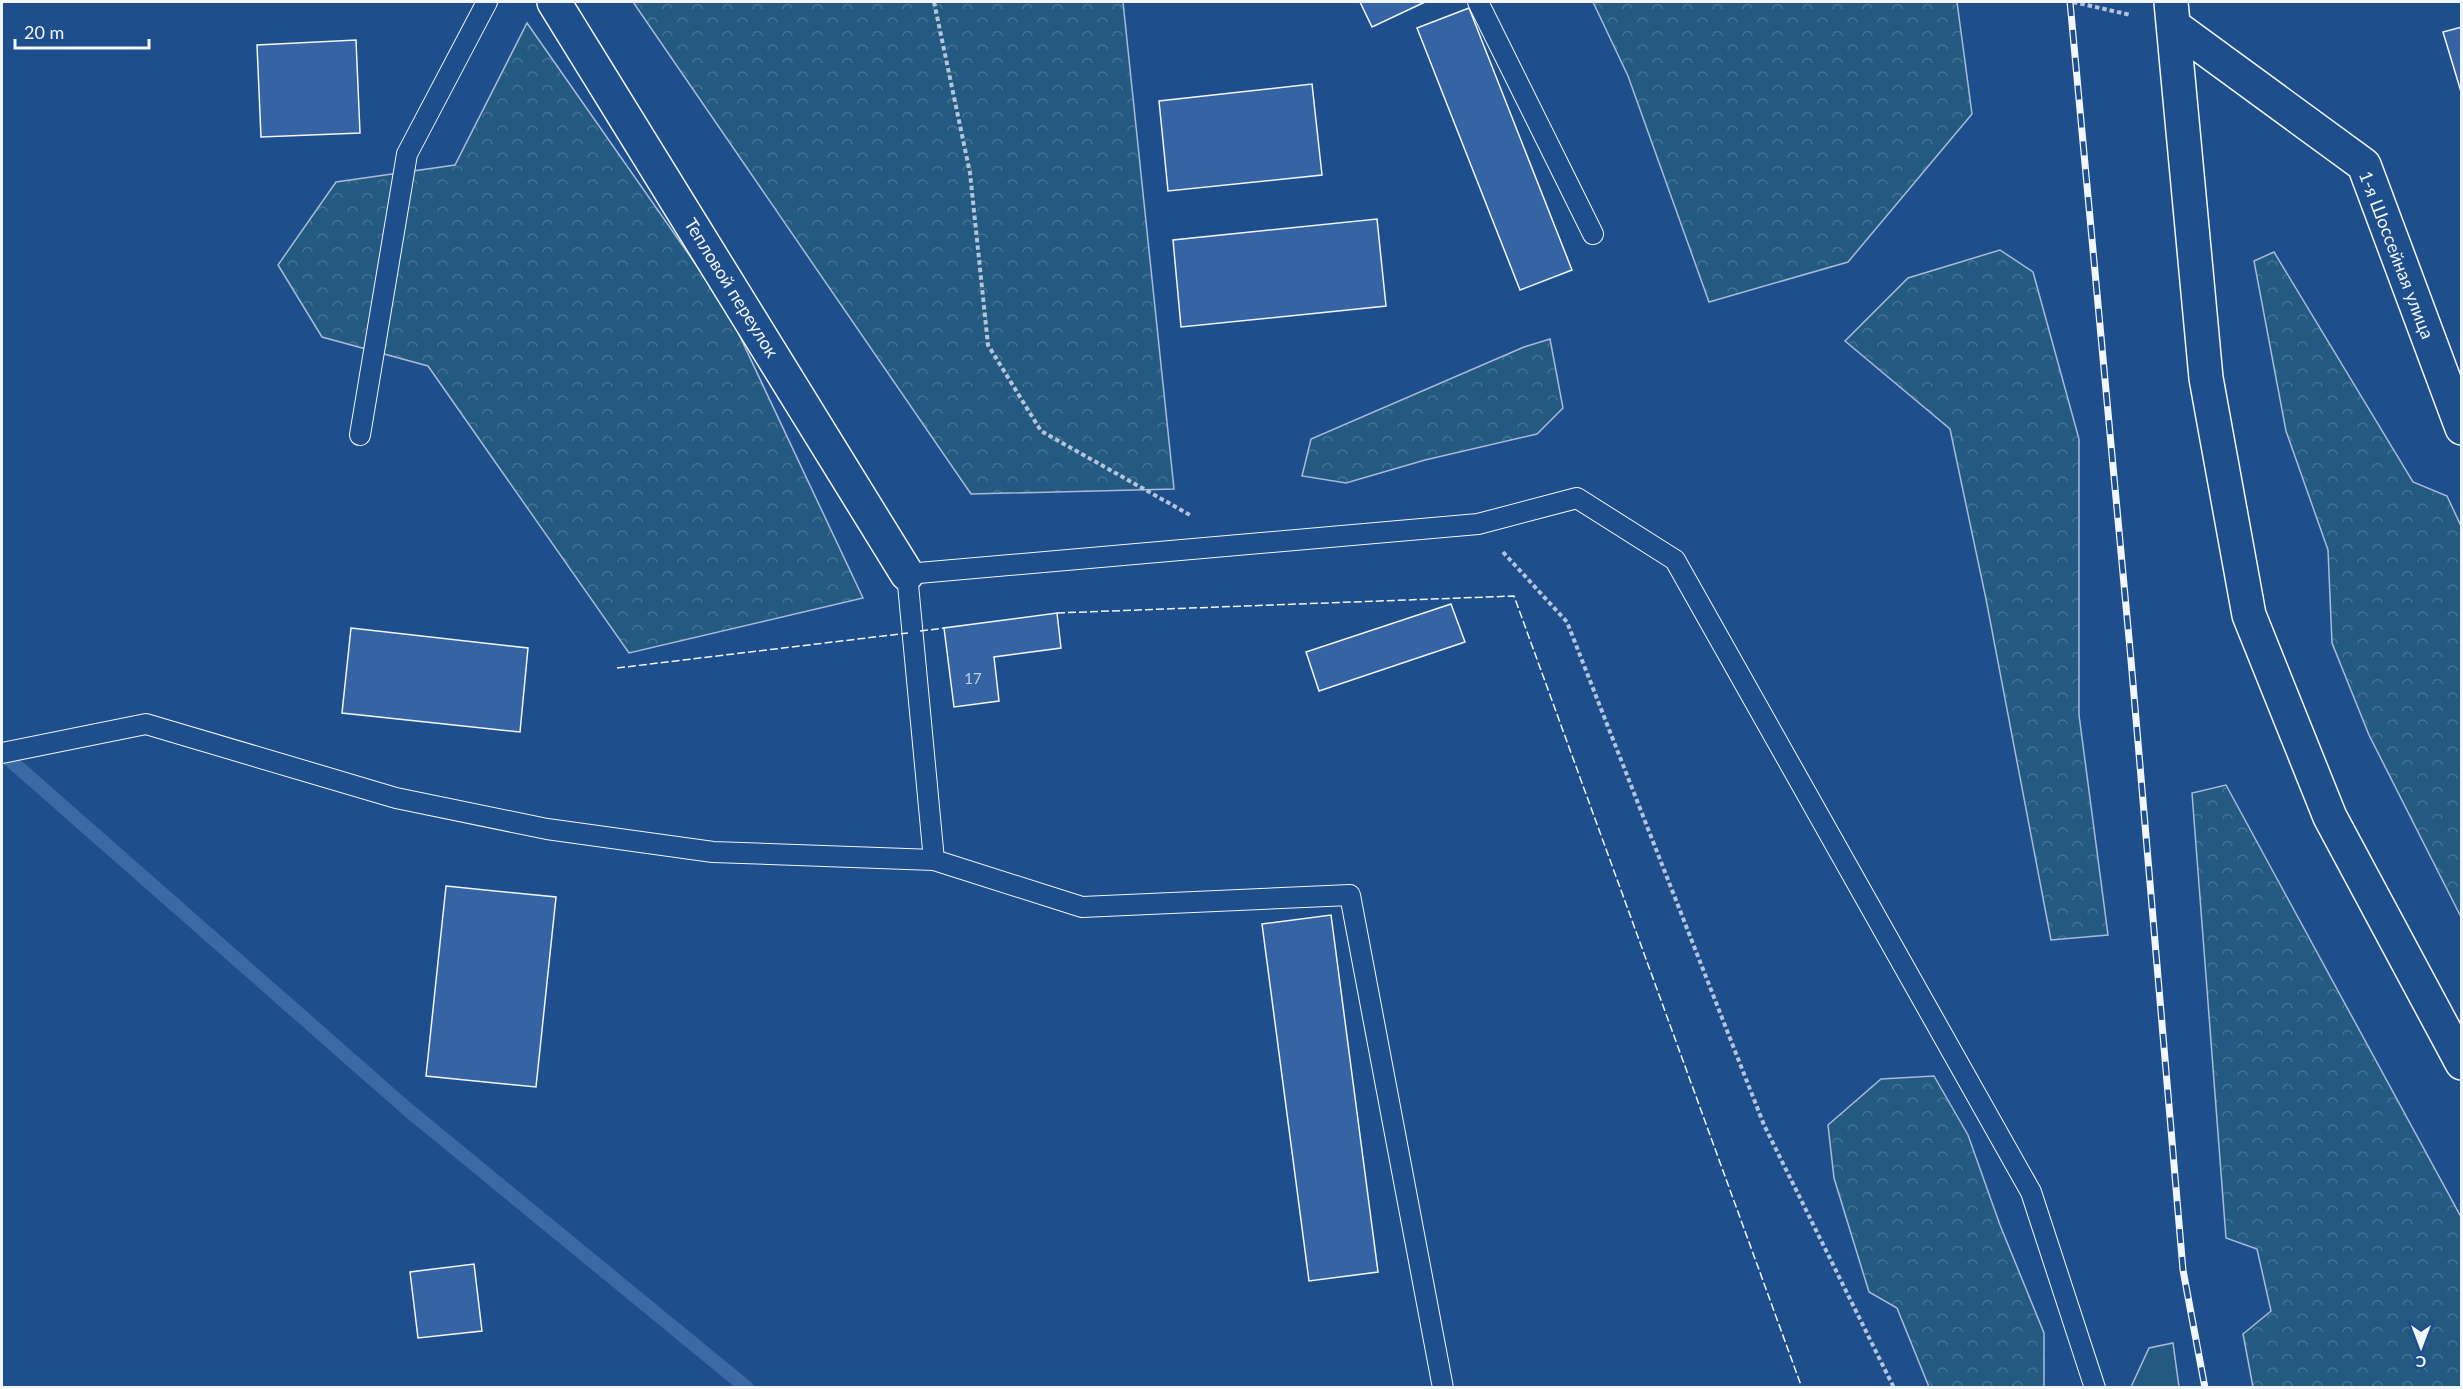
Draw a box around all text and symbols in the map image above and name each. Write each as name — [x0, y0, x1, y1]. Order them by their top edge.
scale bar — [15, 12, 148, 50]
text: 20 m — [24, 21, 64, 43]
street label: 1-я Шоссейная улица — [2355, 167, 2439, 342]
street label: Тепловой переулок — [680, 214, 784, 362]
house number: 17 — [964, 669, 982, 687]
north arrow — [2391, 1317, 2451, 1377]
text: С — [2415, 1353, 2426, 1372]

